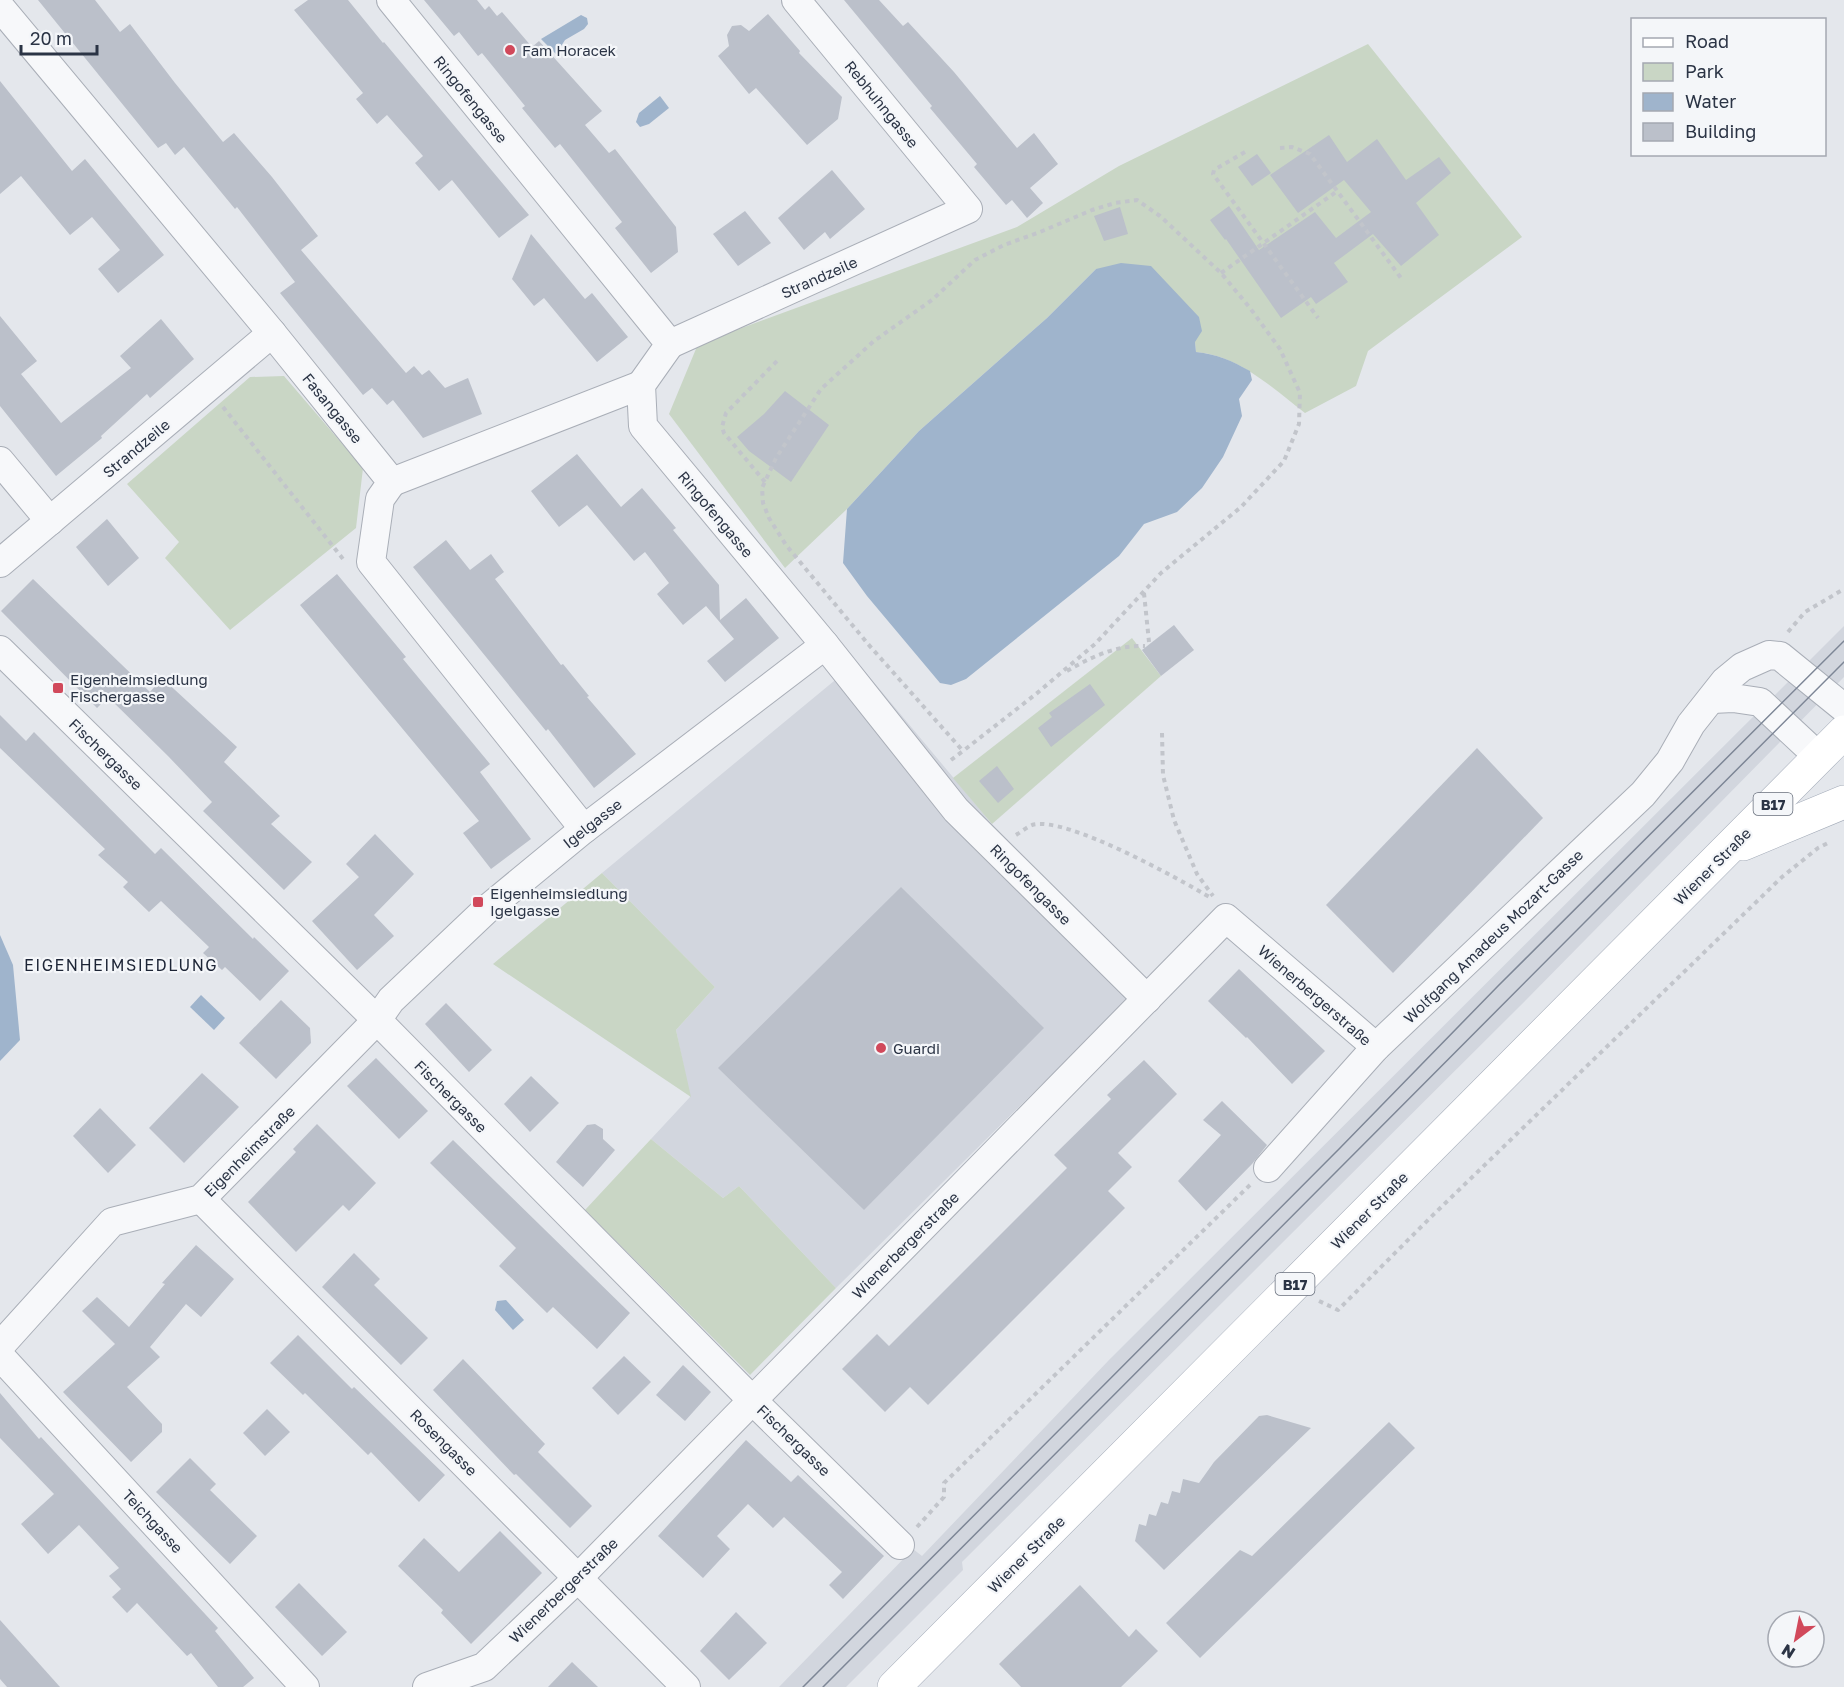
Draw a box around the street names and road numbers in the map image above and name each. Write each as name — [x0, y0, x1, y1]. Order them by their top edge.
street label: Ringofengasse — [430, 52, 512, 146]
street label: Rebhuhngasse — [841, 57, 923, 151]
street label: Strandzeile — [778, 252, 860, 302]
street label: Fasangasse — [299, 369, 367, 447]
street label: Strandzeile — [99, 415, 173, 481]
street label: Ringofengasse — [675, 467, 757, 561]
street label: Fischergasse — [66, 715, 147, 794]
road number: B17 — [1754, 793, 1792, 815]
street label: Igelgasse — [559, 794, 625, 852]
street label: Wiener Straße — [1670, 824, 1754, 908]
street label: Ringofengasse — [987, 840, 1075, 928]
street label: Wolfgang Amadeus Mozart-Gasse — [1400, 845, 1587, 1027]
street label: Wienerbergerstraße — [1255, 941, 1375, 1049]
street label: Fischergasse — [411, 1056, 491, 1136]
street label: Eigenheimstraße — [200, 1102, 298, 1200]
street label: Wiener Straße — [1327, 1168, 1411, 1252]
street label: Wienerbergerstraße — [848, 1188, 962, 1302]
road number: B17 — [1276, 1273, 1314, 1295]
street label: Fischergasse — [754, 1401, 835, 1480]
street label: Rosengasse — [407, 1405, 481, 1479]
street label: Teichgasse — [119, 1485, 187, 1557]
street label: Wiener Straße — [984, 1512, 1068, 1596]
street label: Wienerbergerstraße — [505, 1533, 621, 1646]

